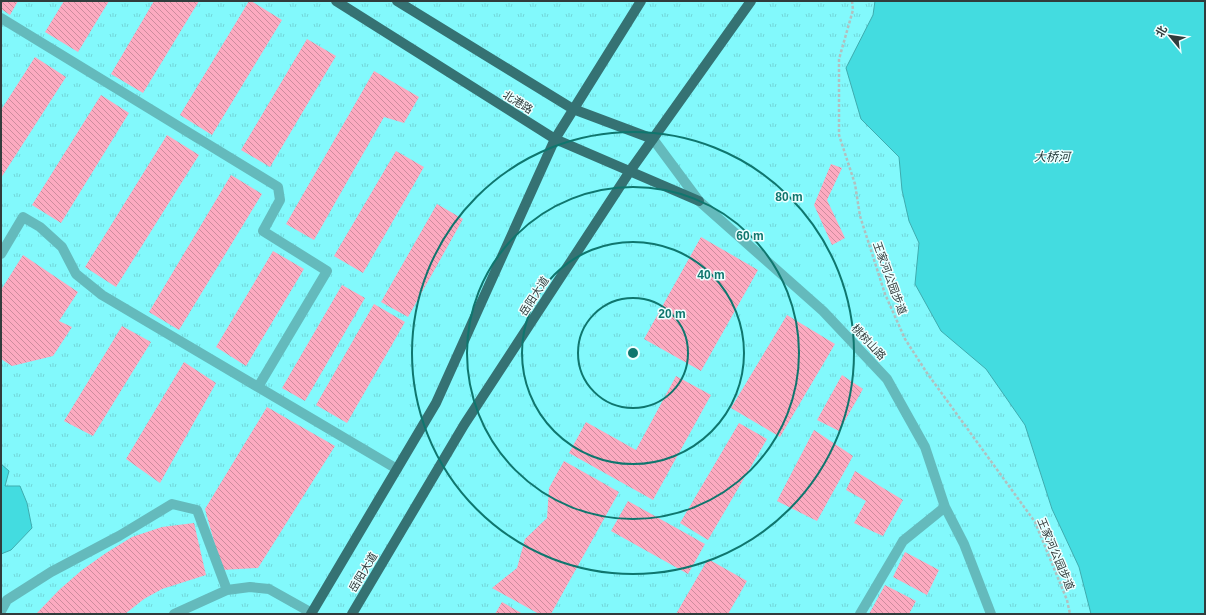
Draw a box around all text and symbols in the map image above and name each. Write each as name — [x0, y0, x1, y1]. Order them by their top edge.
north arrow — [1150, 16, 1190, 56]
text: 北 — [1153, 23, 1169, 39]
street label: 北港路 — [501, 88, 535, 116]
water label: 大桥河 — [1034, 150, 1072, 164]
text: 80 m — [775, 190, 803, 204]
text: 60 m — [736, 229, 764, 243]
street label: 王家河公园步道 — [871, 240, 909, 316]
text: 40 m — [697, 268, 725, 282]
street label: 岳阳大道 — [517, 274, 551, 318]
text: 20 m — [658, 307, 686, 321]
street label: 桃树山路 — [850, 322, 888, 362]
centre of rings — [626, 346, 640, 360]
street label: 王家河公园步道 — [1035, 516, 1077, 592]
street label: 岳阳大道 — [347, 550, 379, 594]

